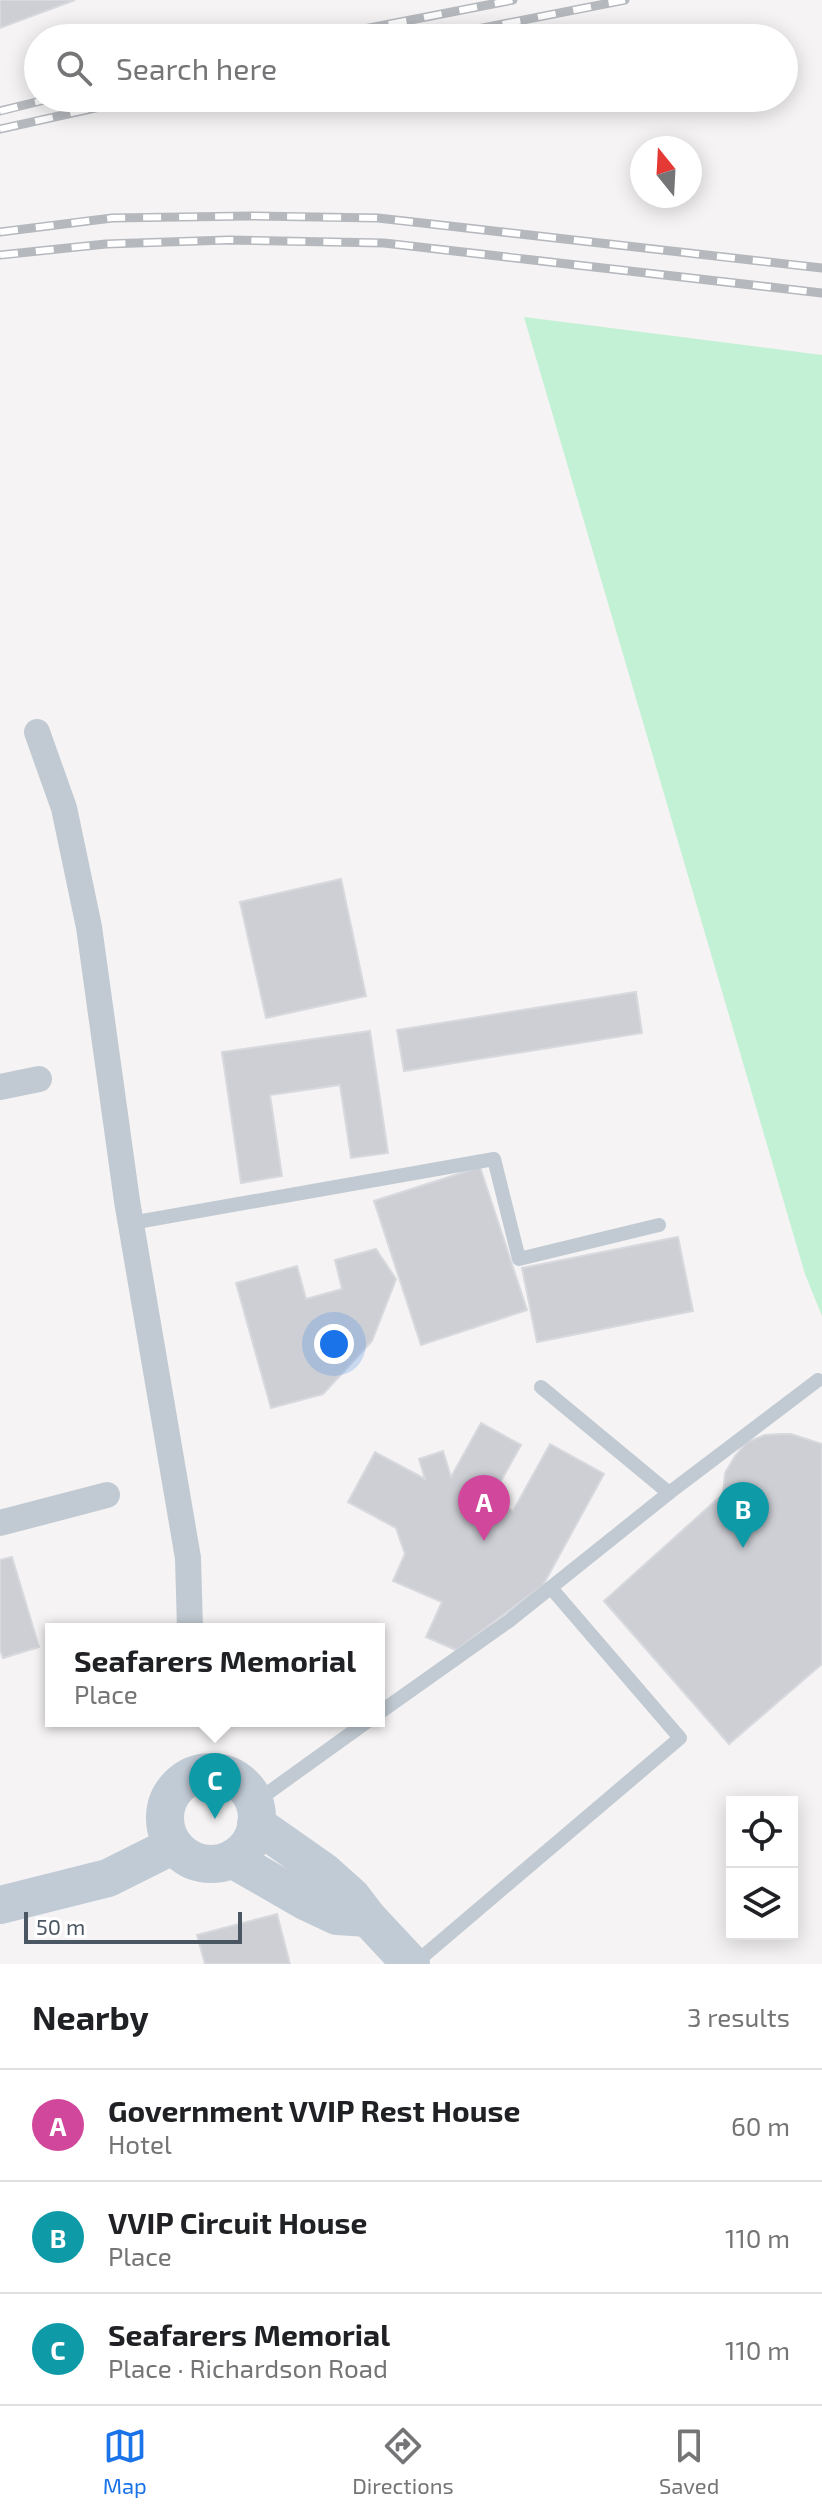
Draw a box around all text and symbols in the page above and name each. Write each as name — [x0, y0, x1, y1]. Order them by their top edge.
search box — [24, 24, 798, 112]
icon: search — [52, 46, 96, 90]
text: Search here — [116, 50, 277, 86]
north arrow — [630, 136, 702, 208]
your location — [314, 1324, 354, 1364]
pin: A — [458, 1475, 510, 1541]
pin: B — [717, 1482, 769, 1548]
popup — [45, 1623, 385, 1727]
text: Seafarers Memorial — [74, 1642, 356, 1678]
text: Place — [74, 1678, 138, 1709]
pin: C — [189, 1753, 241, 1819]
map controls — [726, 1796, 798, 1940]
button: locate — [726, 1796, 798, 1868]
button: layers — [726, 1868, 798, 1940]
scale bar — [24, 1908, 242, 1944]
text: 50 m — [36, 1913, 85, 1939]
text: Nearby — [32, 1996, 149, 2037]
text: 3 results — [687, 2001, 790, 2032]
text: Government VVIP Rest House — [108, 2092, 520, 2128]
text: A — [50, 2110, 66, 2141]
text: 60 m — [731, 2110, 790, 2141]
text: Hotel — [108, 2128, 172, 2159]
text: VVIP Circuit House — [108, 2204, 367, 2240]
text: B — [50, 2222, 66, 2253]
text: 110 m — [725, 2222, 790, 2253]
text: Place — [108, 2240, 172, 2271]
text: Seafarers Memorial — [108, 2316, 390, 2352]
text: C — [50, 2334, 66, 2365]
text: 110 m — [725, 2334, 790, 2365]
text: Place · Richardson Road — [108, 2352, 388, 2383]
tab: Map — [103, 2424, 147, 2498]
tab: Directions — [352, 2424, 454, 2498]
tab: Saved — [659, 2424, 719, 2498]

